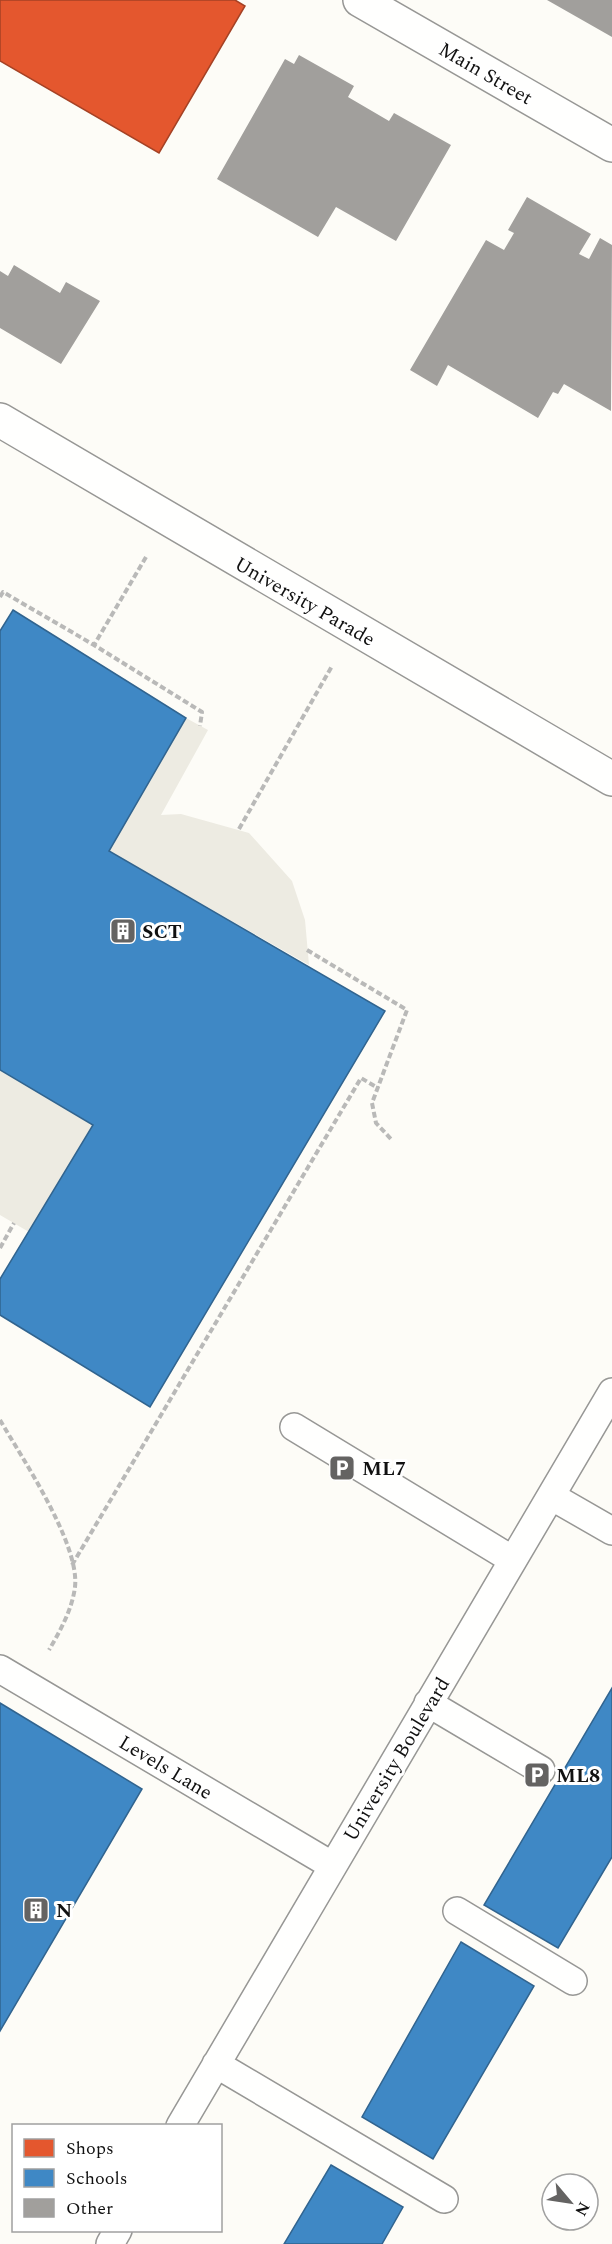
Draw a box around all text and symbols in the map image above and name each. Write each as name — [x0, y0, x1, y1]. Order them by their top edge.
street label: Main Street — [433, 35, 538, 113]
street label: University Parade — [228, 549, 381, 654]
building icon: SCT — [108, 916, 138, 946]
place label: SCT — [142, 917, 182, 947]
parking icon: ML7 — [327, 1453, 357, 1483]
place label: ML7 — [362, 1454, 406, 1484]
street label: University Boulevard — [336, 1672, 458, 1847]
street label: Levels Lane — [113, 1728, 218, 1808]
parking icon: ML8 — [522, 1760, 552, 1790]
place label: ML8 — [556, 1761, 600, 1791]
building icon: N — [21, 1895, 51, 1925]
place label: N — [56, 1896, 72, 1926]
legend — [12, 2124, 222, 2232]
text: Shops — [66, 2135, 114, 2162]
text: Schools — [66, 2165, 128, 2192]
north arrow — [540, 2172, 600, 2232]
text: Other — [66, 2195, 113, 2222]
text: N — [569, 2197, 596, 2220]

